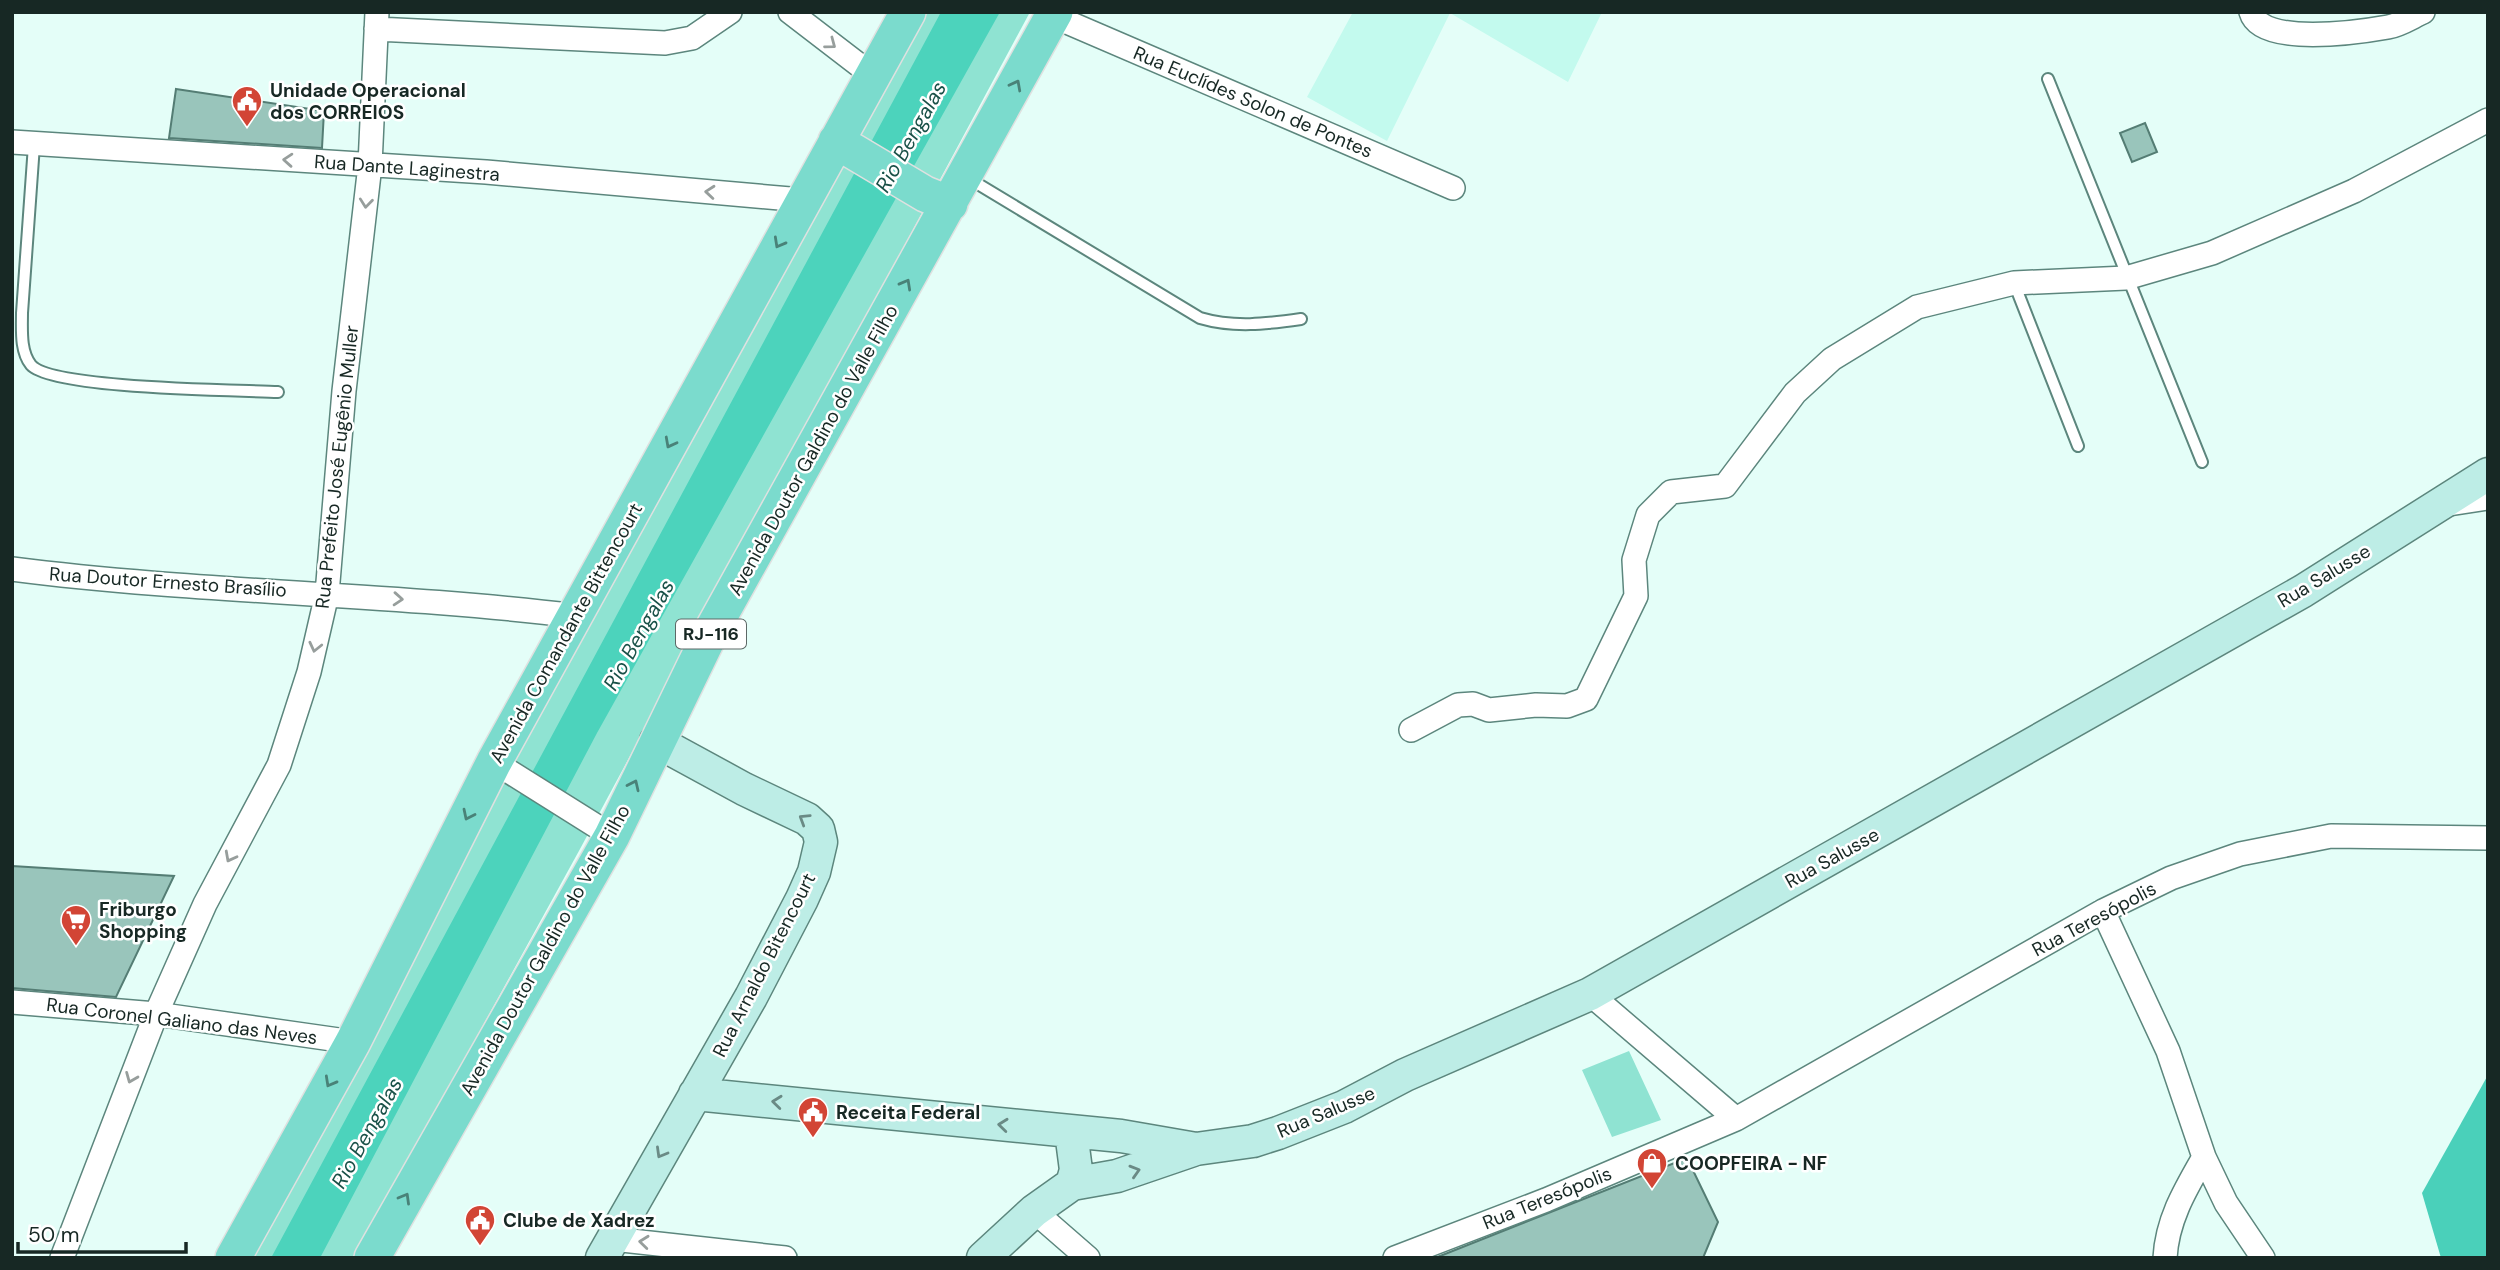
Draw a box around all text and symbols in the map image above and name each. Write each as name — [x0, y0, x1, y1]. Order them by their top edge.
one-way arrow — [823, 35, 835, 48]
street label: Rua Euclídes Solon de Pontes — [1130, 40, 1376, 164]
water label: Rio Bengalas — [869, 77, 953, 197]
place label: Unidade Operacional dos CORREIOS — [270, 78, 466, 125]
one-way arrow — [1008, 79, 1021, 92]
public building icon: Unidade Operacional dos CORREIOS — [230, 84, 264, 128]
street label: Rua Dante Laginestra — [313, 149, 501, 187]
one-way arrow — [282, 153, 293, 168]
one-way arrow — [704, 185, 715, 200]
one-way arrow — [358, 197, 373, 208]
one-way arrow — [774, 236, 787, 248]
one-way arrow — [898, 278, 911, 291]
street label: Avenida Doutor Galdino do Valle Filho — [722, 300, 904, 600]
street label: Rua Prefeito José Eugênio Muller — [310, 324, 364, 610]
one-way arrow — [665, 436, 678, 448]
street label: Avenida Comandante Bittencourt — [484, 498, 648, 768]
street label: Rua Salusse — [2273, 539, 2375, 613]
street label: Rua Doutor Ernesto Brasílio — [48, 561, 288, 603]
water label: Rio Bengalas — [597, 575, 681, 695]
one-way arrow — [393, 591, 404, 606]
road number: RJ-116 — [676, 620, 746, 648]
one-way arrow — [308, 641, 323, 653]
one-way arrow — [626, 780, 640, 793]
street label: Avenida Doutor Galdino do Valle Filho — [454, 800, 636, 1100]
one-way arrow — [462, 808, 476, 820]
one-way arrow — [799, 814, 812, 827]
street label: Rua Salusse — [1780, 822, 1884, 894]
one-way arrow — [225, 850, 238, 862]
street label: Rua Arnaldo Bitencourt — [707, 869, 821, 1061]
street label: Rua Teresópolis — [2028, 876, 2160, 962]
place label: Friburgo Shopping — [99, 897, 187, 944]
supermarket icon: Friburgo Shopping — [59, 903, 93, 947]
street label: Rua Coronel Galiano das Neves — [45, 992, 319, 1050]
one-way arrow — [126, 1071, 140, 1083]
water label: Rio Bengalas — [325, 1073, 409, 1193]
one-way arrow — [325, 1075, 338, 1088]
street label: Rua Salusse — [1273, 1080, 1379, 1144]
one-way arrow — [771, 1095, 782, 1110]
public building icon: Receita Federal — [796, 1095, 830, 1139]
place label: Receita Federal — [836, 1100, 980, 1125]
one-way arrow — [997, 1118, 1009, 1133]
one-way arrow — [656, 1145, 669, 1158]
shop icon: COOPFEIRA - NF — [1635, 1146, 1669, 1190]
place label: COOPFEIRA - NF — [1675, 1151, 1827, 1176]
street label: Rua Teresópolis — [1479, 1161, 1615, 1235]
one-way arrow — [1128, 1165, 1141, 1179]
one-way arrow — [397, 1193, 410, 1206]
public building icon: Clube de Xadrez — [463, 1203, 497, 1247]
place label: Clube de Xadrez — [503, 1208, 655, 1233]
scale bar — [18, 1210, 186, 1254]
text: 50 m — [28, 1221, 79, 1249]
one-way arrow — [638, 1235, 649, 1250]

